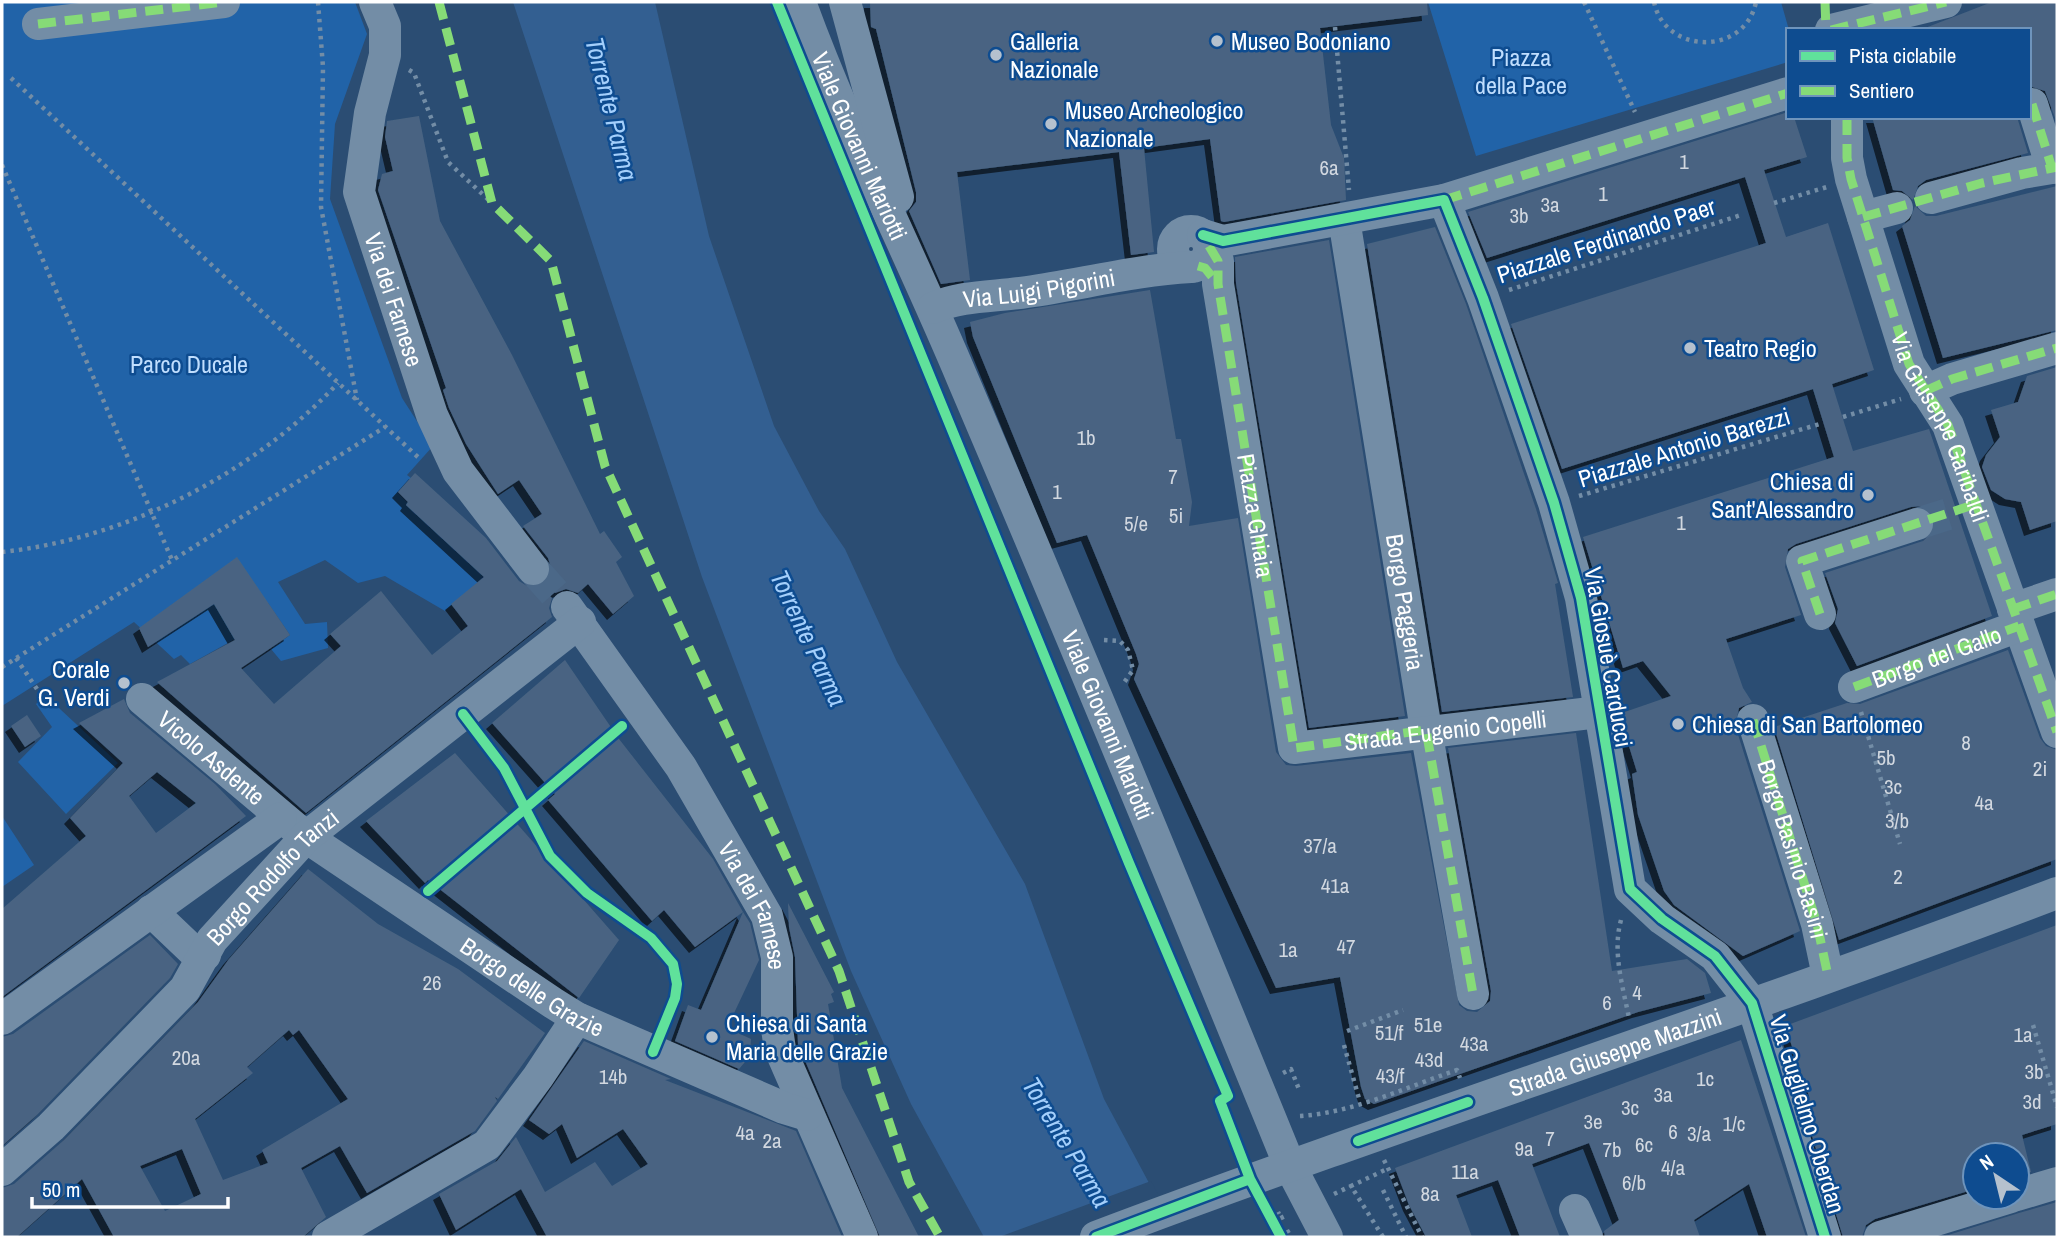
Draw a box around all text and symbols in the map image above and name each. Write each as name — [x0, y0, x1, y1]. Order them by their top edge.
place label: Galleria Nazionale — [1010, 25, 1099, 85]
place label: Museo Bodoniano — [1231, 25, 1391, 57]
legend — [1786, 28, 2031, 119]
marker: Museo Bodoniano — [1209, 33, 1225, 49]
water label: Torrente Parma — [577, 34, 647, 184]
park label: Piazza della Pace — [1475, 41, 1567, 101]
text: Pista ciclabile — [1849, 41, 1956, 70]
street label: Viale Giovanni Mariotti — [805, 47, 915, 245]
marker: Galleria Nazionale — [988, 47, 1004, 63]
text: Sentiero — [1849, 76, 1914, 105]
place label: Museo Archeologico Nazionale — [1065, 94, 1243, 154]
marker: Museo Archeologico Nazionale — [1043, 116, 1059, 132]
house number: 1 — [1679, 147, 1689, 176]
house number: 6a — [1319, 153, 1339, 182]
house number: 1 — [1598, 179, 1608, 208]
street label: Piazzale Ferdinando Paer — [1493, 189, 1720, 290]
house number: 3a — [1540, 190, 1560, 219]
house number: 3b — [1509, 201, 1529, 230]
street label: Via dei Farnese — [357, 229, 431, 371]
street label: Via Luigi Pigorini — [961, 261, 1117, 315]
street label: Via Giuseppe Garibaldi — [1884, 328, 1997, 526]
place label: Teatro Regio — [1704, 332, 1817, 364]
marker: Teatro Regio — [1682, 340, 1698, 356]
park label: Parco Ducale — [130, 348, 248, 380]
street label: Piazzale Antonio Barezzi — [1574, 400, 1794, 494]
house number: 1b — [1076, 423, 1096, 452]
street label: Piazza Ghiaia — [1230, 451, 1282, 580]
house number: 7 — [1168, 462, 1178, 491]
place label: Chiesa di Sant'Alessandro — [1711, 465, 1854, 525]
house number: 1 — [1052, 477, 1062, 506]
marker: Chiesa di Sant'Alessandro — [1860, 487, 1876, 503]
house number: 5i — [1169, 501, 1183, 530]
house number: 1 — [1676, 508, 1686, 537]
house number: 5/e — [1124, 509, 1148, 538]
street label: Borgo Paggeria — [1379, 531, 1432, 673]
water label: Torrente Parma — [762, 564, 856, 712]
street label: Via Giosuè Carducci — [1577, 564, 1641, 750]
street label: Borgo del Gallo — [1867, 618, 2006, 695]
street label: Viale Giovanni Mariotti — [1055, 625, 1162, 824]
place label: Corale G. Verdi — [38, 653, 110, 713]
marker: Corale G. Verdi — [116, 675, 132, 691]
street label: Strada Eugenio Copelli — [1342, 702, 1548, 758]
street label: Vicolo Asdente — [151, 703, 272, 812]
place label: Chiesa di San Bartolomeo — [1692, 708, 1923, 740]
marker: Chiesa di San Bartolomeo — [1670, 716, 1686, 732]
house number: 8 — [1961, 728, 1971, 757]
house number: 5b — [1876, 743, 1896, 772]
house number: 2i — [2033, 754, 2047, 783]
street label: Borgo Basinio Basini — [1750, 755, 1836, 941]
house number: 3c — [1884, 772, 1902, 801]
house number: 4a — [1974, 788, 1994, 817]
street label: Borgo Rodolfo Tanzi — [199, 801, 345, 952]
house number: 3/b — [1885, 806, 1909, 835]
house number: 37/a — [1303, 831, 1337, 860]
street label: Via dei Farnese — [711, 835, 793, 970]
house number: 2 — [1893, 862, 1903, 891]
house number: 41a — [1321, 871, 1350, 900]
street label: Borgo delle Grazie — [454, 929, 609, 1044]
house number: 47 — [1336, 932, 1356, 961]
house number: 1a — [1278, 935, 1298, 964]
house number: 26 — [422, 968, 442, 997]
house number: 4 — [1632, 978, 1642, 1007]
house number: 6 — [1602, 988, 1612, 1017]
street label: Strada Giuseppe Mazzini — [1504, 1000, 1726, 1104]
place label: Chiesa di Santa Maria delle Grazie — [726, 1007, 888, 1067]
house number: 51e — [1414, 1010, 1442, 1039]
street label: Via Guglielmo Oberdan — [1763, 1011, 1853, 1217]
house number: 51/f — [1375, 1018, 1404, 1047]
house number: 1a — [2013, 1020, 2033, 1049]
marker: Chiesa di Santa Maria delle Grazie — [704, 1029, 720, 1045]
house number: 43a — [1460, 1029, 1489, 1058]
house number: 20a — [172, 1043, 201, 1072]
house number: 43d — [1415, 1045, 1443, 1074]
house number: 3b — [2024, 1057, 2044, 1086]
house number: 43/f — [1376, 1061, 1405, 1090]
house number: 14b — [599, 1062, 627, 1091]
house number: 1c — [1696, 1064, 1714, 1093]
water label: Torrente Parma — [1014, 1070, 1120, 1214]
house number: 3a — [1653, 1080, 1673, 1109]
house number: 3d — [2022, 1087, 2042, 1116]
house number: 3c — [1621, 1093, 1639, 1122]
house number: 3e — [1583, 1107, 1603, 1136]
house number: 1/c — [1723, 1109, 1745, 1138]
house number: 6 — [1668, 1117, 1678, 1146]
house number: 4a — [735, 1118, 755, 1147]
house number: 3/a — [1687, 1119, 1711, 1148]
house number: 7 — [1545, 1124, 1555, 1153]
house number: 2a — [762, 1126, 782, 1155]
house number: 6c — [1635, 1130, 1653, 1159]
house number: 9a — [1514, 1134, 1534, 1163]
house number: 7b — [1602, 1135, 1622, 1164]
north arrow — [1961, 1141, 2031, 1211]
text: N — [1974, 1148, 1998, 1176]
house number: 4/a — [1661, 1153, 1685, 1182]
house number: 11a — [1451, 1157, 1479, 1186]
scale bar — [32, 1166, 228, 1210]
house number: 6/b — [1622, 1168, 1646, 1197]
text: 50 m — [42, 1175, 80, 1204]
house number: 8a — [1420, 1179, 1440, 1208]

